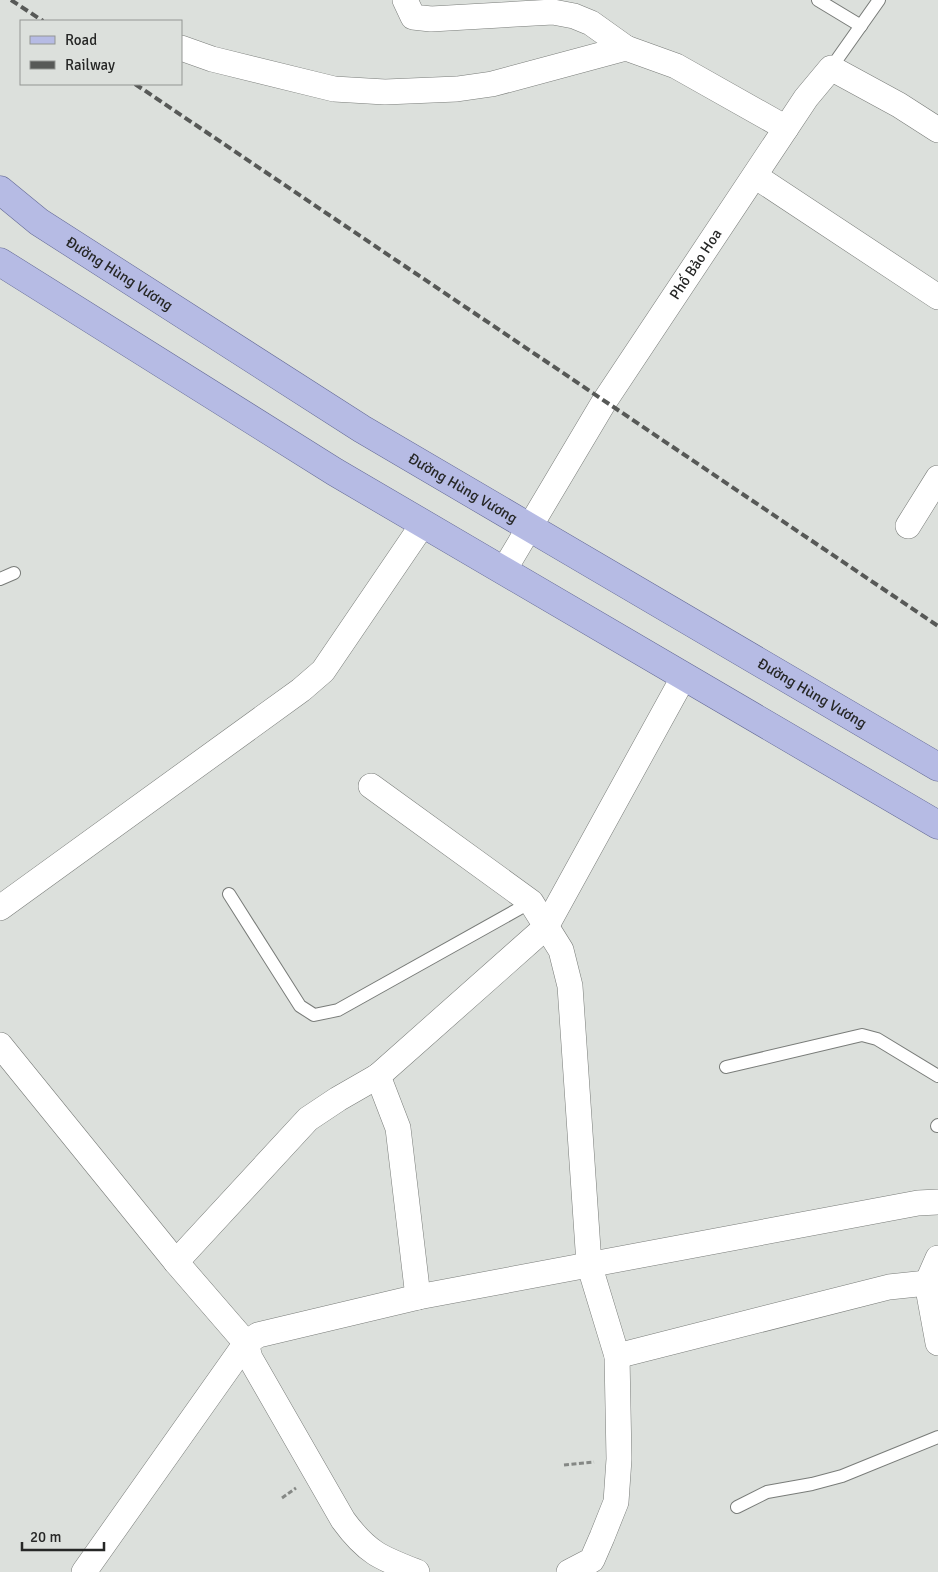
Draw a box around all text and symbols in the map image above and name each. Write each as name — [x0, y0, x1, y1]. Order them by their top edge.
legend — [20, 20, 182, 85]
text: Road — [65, 31, 97, 49]
text: Railway — [65, 56, 115, 74]
street label: Phố Bảo Hoa — [666, 225, 726, 303]
street label: Đường Hùng Vương — [63, 233, 176, 315]
street label: Đường Hùng Vương — [405, 449, 521, 527]
street label: Đường Hùng Vương — [754, 654, 870, 732]
scale bar — [22, 1520, 105, 1552]
text: 20 m — [30, 1528, 61, 1546]

